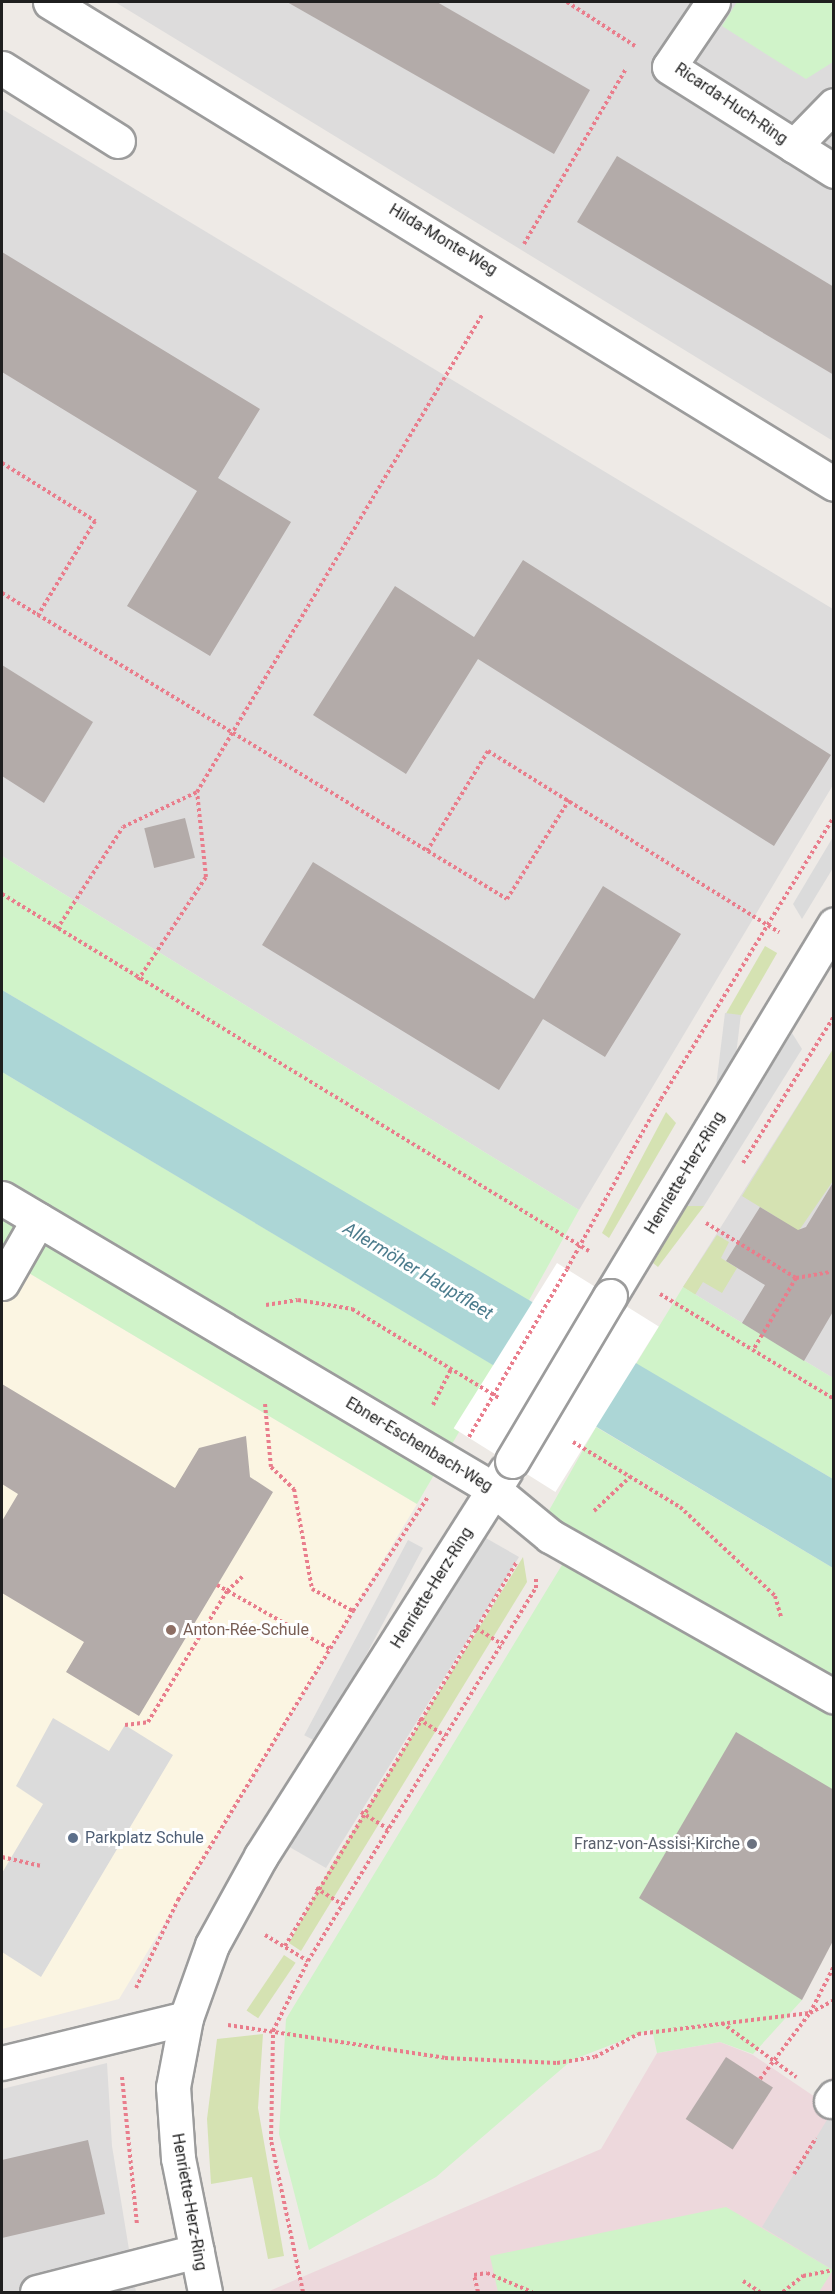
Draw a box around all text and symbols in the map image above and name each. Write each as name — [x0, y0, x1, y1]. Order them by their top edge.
street label: Ricarda-Huch-Ring — [671, 59, 791, 149]
street label: Hilda-Monte-Weg — [385, 200, 501, 280]
street label: Henriette-Herz-Ring — [641, 1108, 729, 1238]
water label: Allermöher Hauptfleet — [339, 1218, 497, 1324]
street label: Ebner-Eschenbach-Weg — [342, 1394, 496, 1496]
street label: Henriette-Herz-Ring — [387, 1524, 477, 1652]
place label: Anton-Rée-Schule — [183, 1620, 309, 1640]
marker: Anton-Rée-Schule — [164, 1623, 178, 1637]
place label: Parkplatz Schule — [85, 1828, 204, 1848]
marker: Parkplatz Schule — [66, 1831, 80, 1845]
place label: Franz-von-Assisi-Kirche — [574, 1834, 740, 1854]
marker: Franz-von-Assisi-Kirche — [745, 1837, 759, 1851]
street label: Henriette-Herz-Ring — [167, 2132, 211, 2272]

